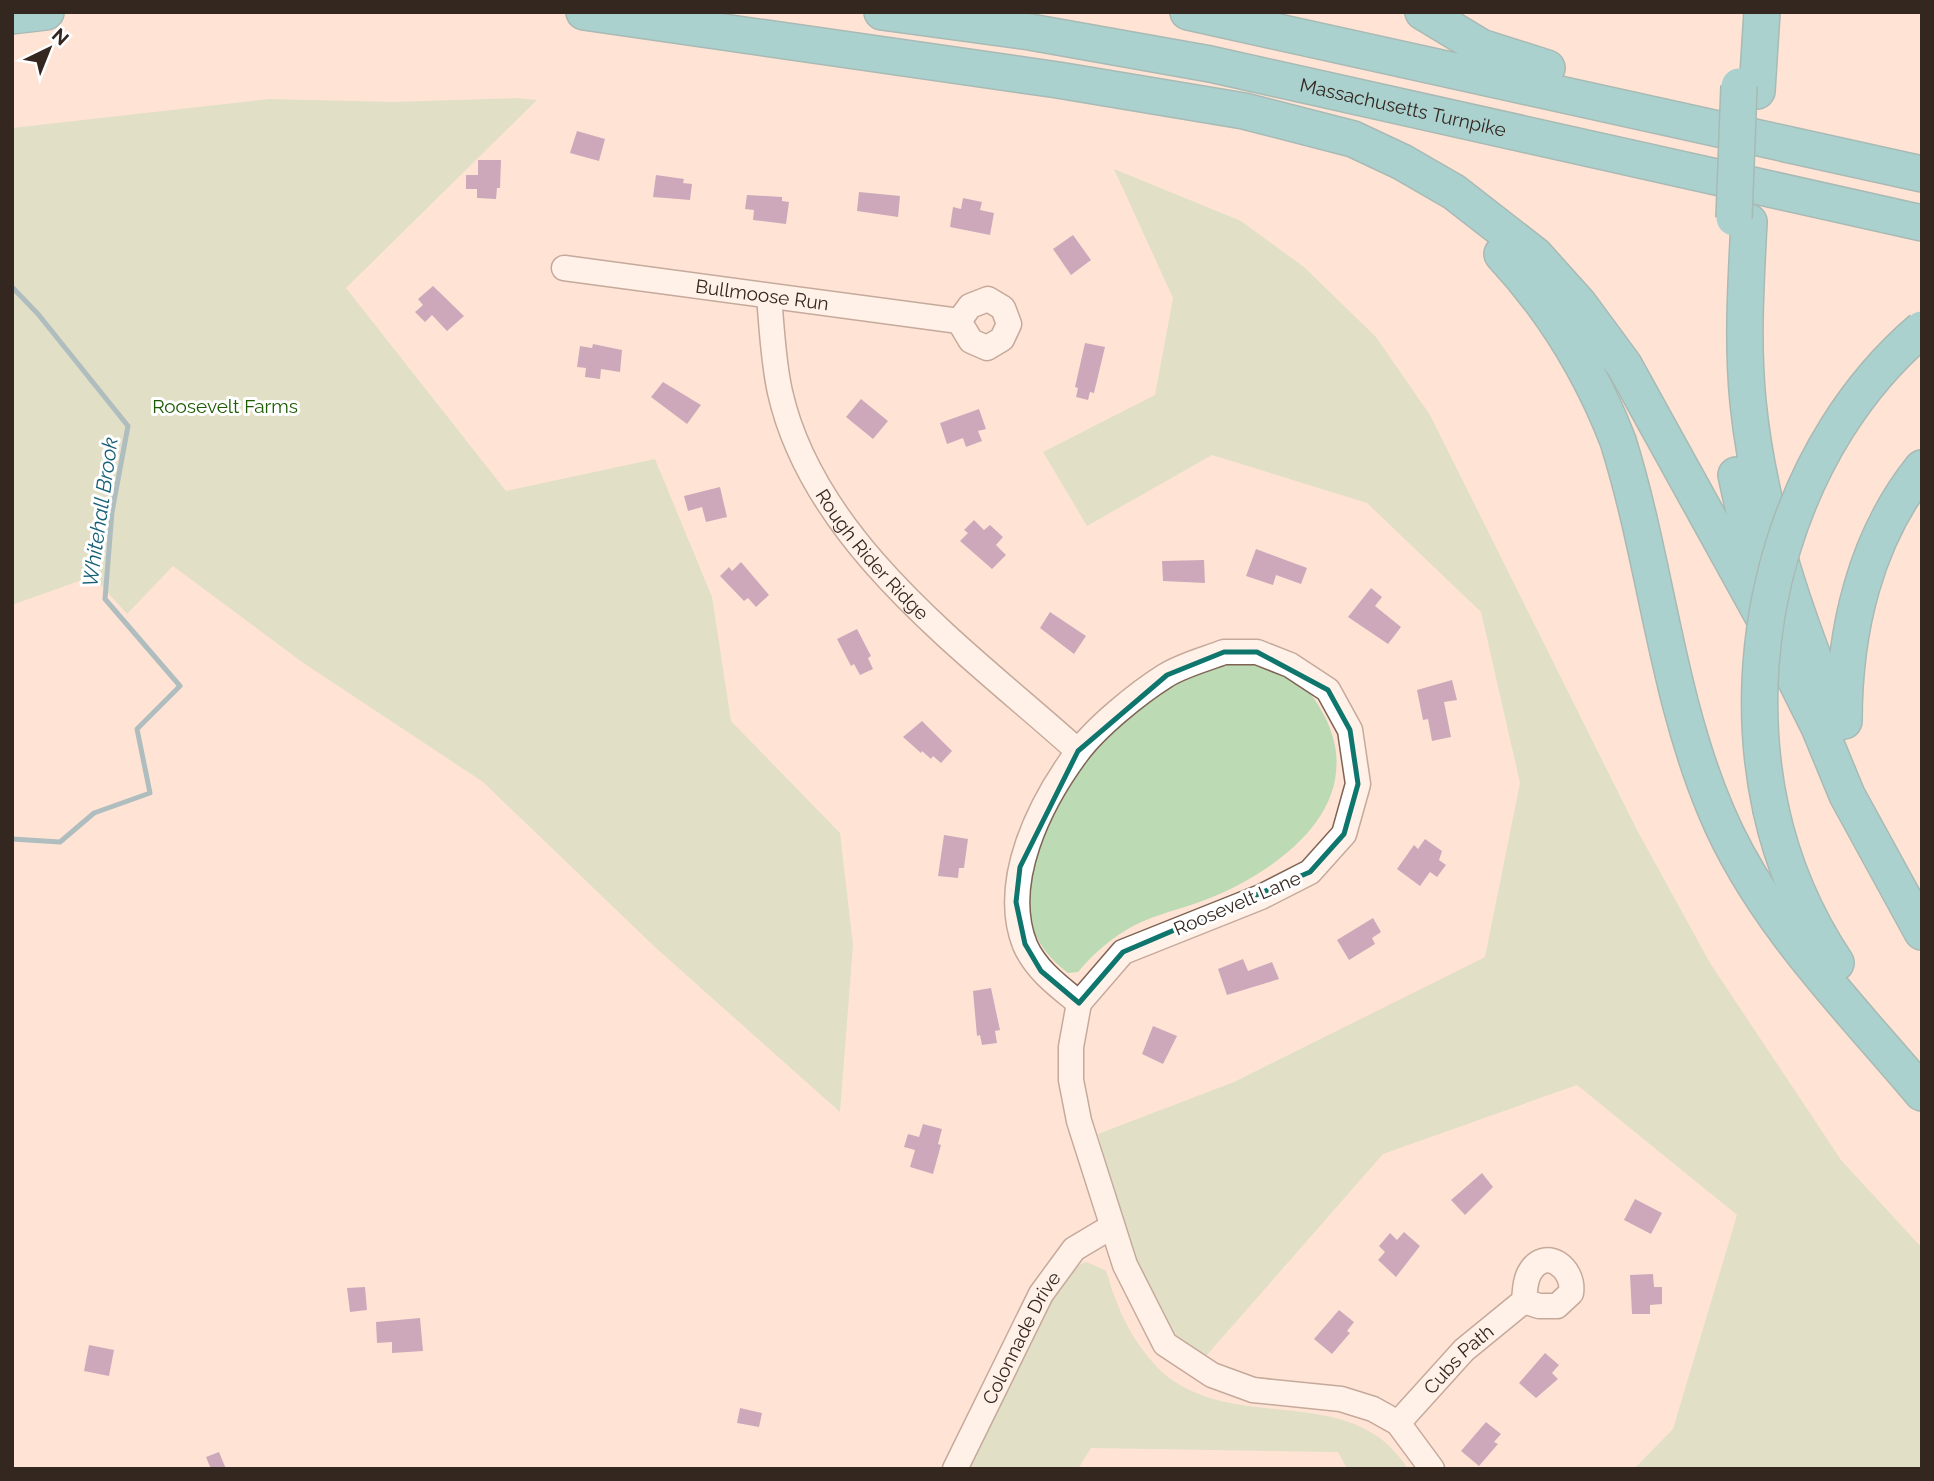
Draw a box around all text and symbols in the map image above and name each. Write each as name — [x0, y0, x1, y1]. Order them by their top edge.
north arrow — [14, 14, 84, 84]
text: N — [48, 24, 73, 50]
street label: Massachusetts Turnpike — [1298, 73, 1508, 141]
street label: Bullmoose Run — [694, 275, 830, 314]
park label: Roosevelt Farms — [152, 395, 298, 417]
water label: Whitehall Brook — [77, 436, 123, 588]
street label: Rough Rider Ridge — [811, 485, 933, 624]
street label: Roosevelt Lane — [1170, 866, 1304, 940]
street label: Colonnade Drive — [978, 1267, 1065, 1408]
street label: Cubs Path — [1419, 1320, 1498, 1398]

